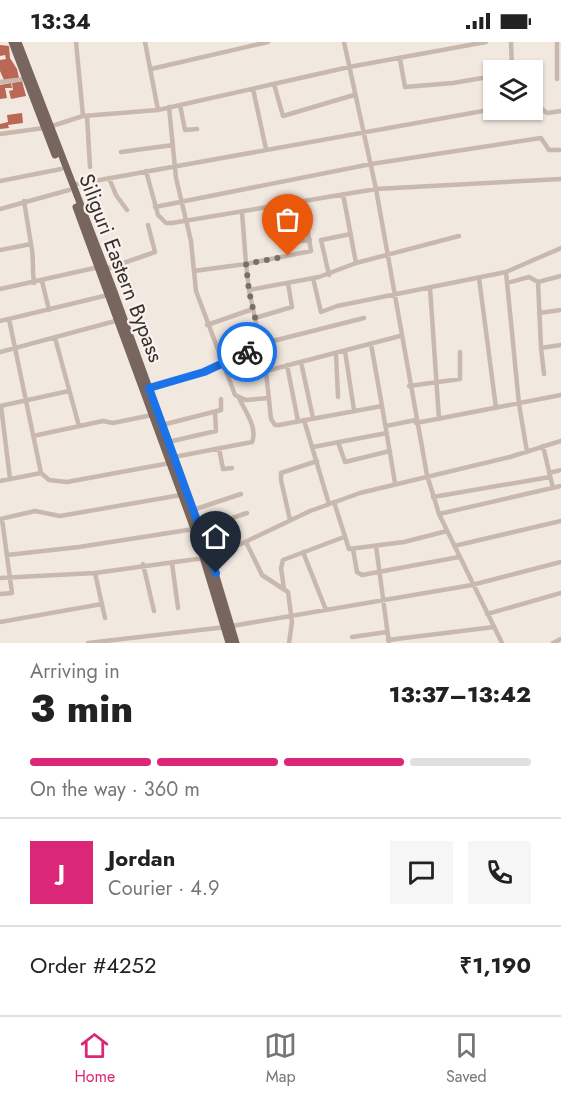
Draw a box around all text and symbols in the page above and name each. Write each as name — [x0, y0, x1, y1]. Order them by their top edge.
text: 13:34 — [30, 5, 91, 37]
map controls — [483, 60, 543, 120]
button: layers — [483, 60, 543, 120]
street label: Siliguri Eastern Bypass — [71, 169, 171, 367]
pin — [262, 194, 313, 256]
icon: bag — [271, 203, 304, 236]
courier — [217, 322, 277, 382]
icon: bike — [231, 336, 264, 369]
pin — [190, 511, 241, 573]
icon: home — [199, 520, 232, 553]
text: Arriving in — [30, 657, 120, 686]
text: 13:37–13:42 — [389, 678, 531, 710]
text: 3 min — [30, 680, 133, 737]
text: On the way · 360 m — [30, 775, 200, 804]
button: chat — [390, 841, 453, 904]
button: phone — [468, 841, 531, 904]
text: Jordan — [108, 842, 175, 874]
text: J — [58, 856, 65, 888]
text: Courier · 4.9 — [108, 874, 220, 903]
text: Order #4252 — [30, 949, 157, 981]
text: ₹1,190 — [460, 949, 531, 981]
tab: Home — [74, 1029, 115, 1088]
tab: Map — [264, 1029, 297, 1088]
tab: Saved — [446, 1029, 487, 1088]

